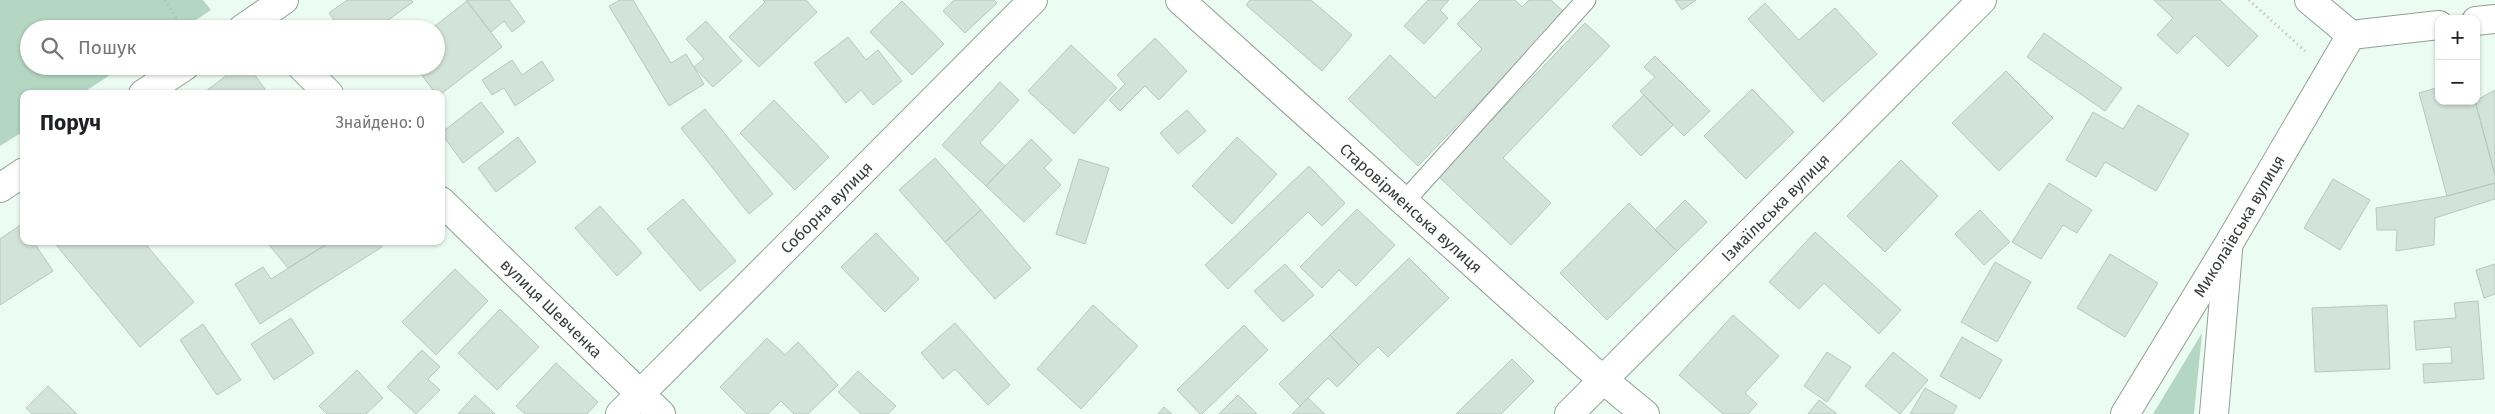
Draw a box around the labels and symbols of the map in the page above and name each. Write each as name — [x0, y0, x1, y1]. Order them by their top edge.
street label: Старовірменська вулиця — [1336, 139, 1486, 277]
street label: Ізмаїльська вулиця — [1717, 149, 1833, 265]
street label: Миколаївська вулиця — [2189, 152, 2288, 300]
street label: Соборна вулиця — [776, 157, 876, 257]
street label: вулиця Шевченка — [497, 255, 606, 362]

